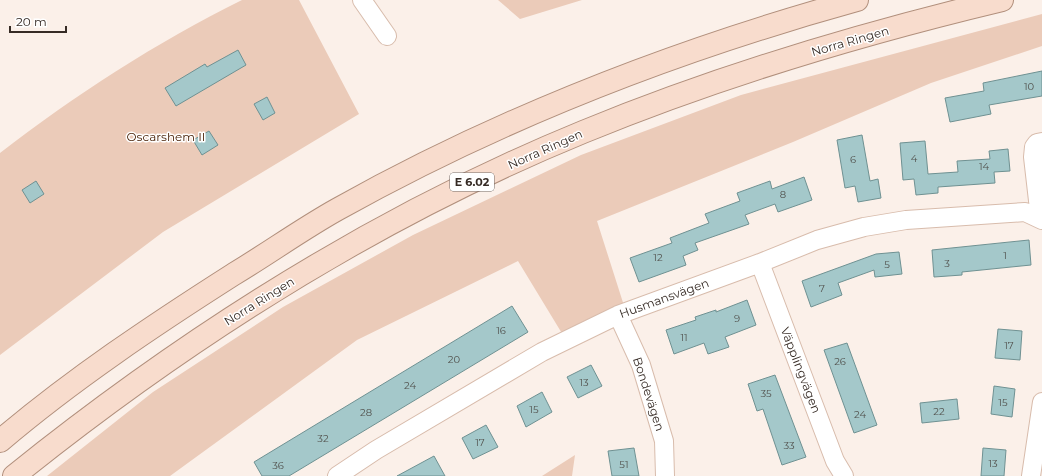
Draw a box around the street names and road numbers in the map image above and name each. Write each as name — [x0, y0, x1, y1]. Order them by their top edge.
street label: Norra Ringen — [809, 23, 891, 59]
street label: Norra Ringen — [505, 126, 585, 172]
road number: E 6.02 — [450, 173, 494, 191]
street label: Norra Ringen — [221, 273, 297, 329]
street label: Husmansvägen — [617, 275, 711, 321]
street label: Väpplingvägen — [778, 325, 824, 415]
street label: Bondevägen — [630, 355, 668, 433]

